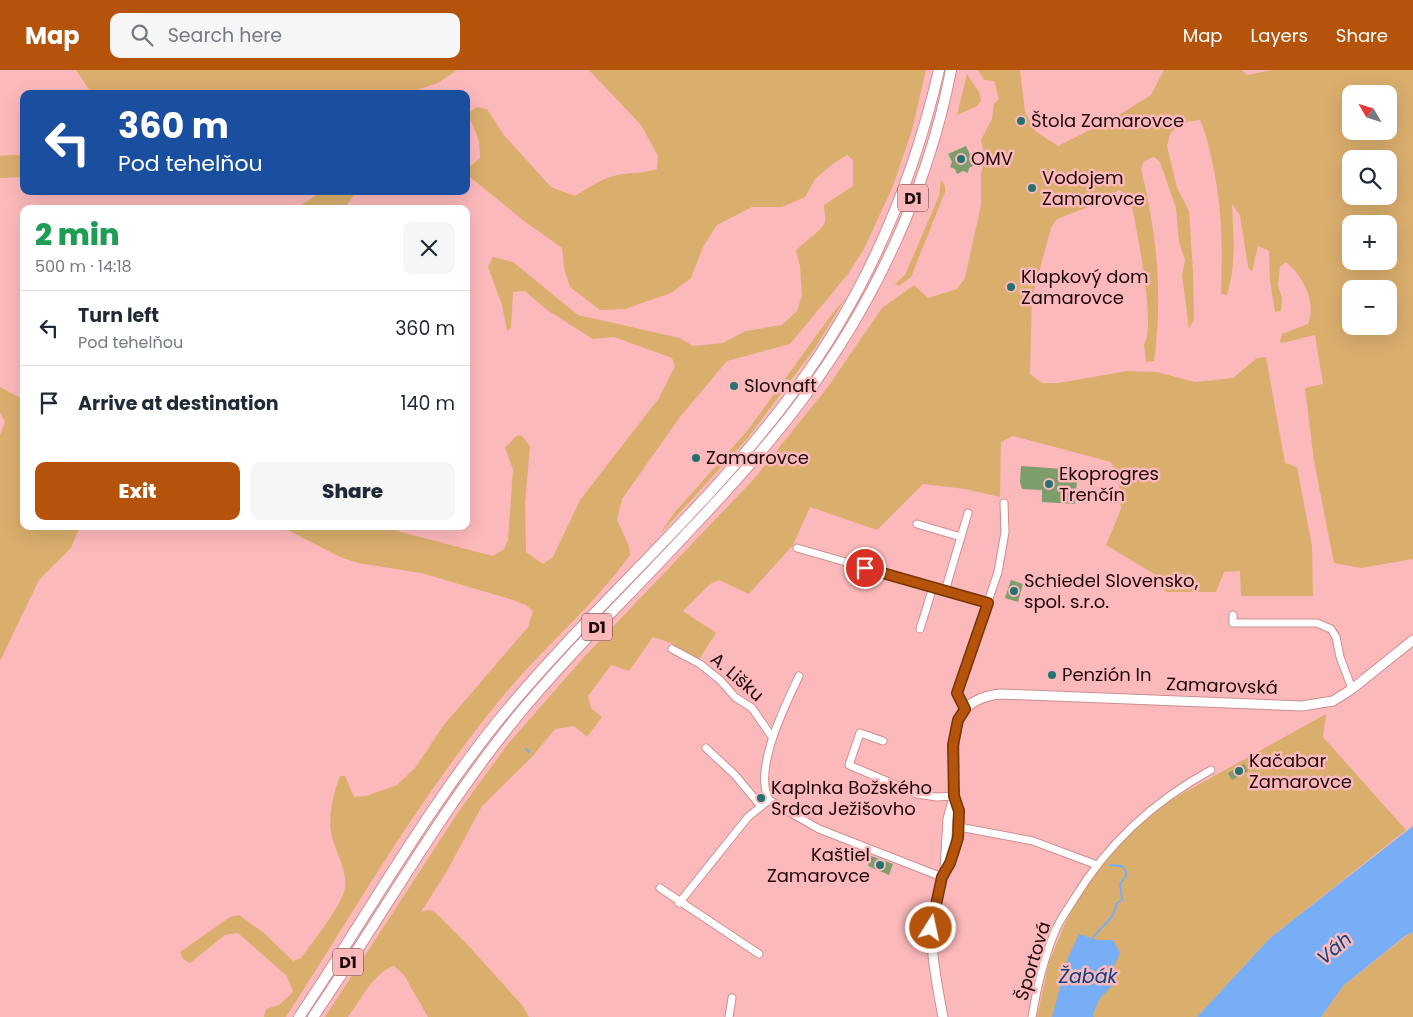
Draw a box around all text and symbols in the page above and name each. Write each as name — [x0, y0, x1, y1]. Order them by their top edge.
search box — [110, 13, 460, 58]
text: Map — [25, 19, 80, 52]
icon: search — [128, 21, 156, 49]
text: Search here — [168, 22, 282, 49]
text: Map — [1183, 23, 1223, 48]
text: Layers — [1251, 23, 1308, 48]
text: Share — [1336, 23, 1388, 48]
north arrow — [1342, 85, 1398, 140]
map controls — [1342, 85, 1397, 335]
text: 360 m — [118, 101, 229, 150]
place label: Štola Zamarovce — [1031, 108, 1184, 133]
icon: left — [35, 110, 100, 175]
marker: Štola Zamarovce — [1015, 115, 1027, 127]
place label: OMV — [971, 146, 1013, 171]
text: Pod tehelňou — [118, 148, 263, 179]
button: search — [1342, 150, 1397, 205]
marker: OMV — [955, 153, 967, 165]
place label: Vodojem Zamarovce — [1042, 165, 1145, 211]
marker: Vodojem Zamarovce — [1026, 182, 1038, 194]
road number: D1 — [898, 185, 928, 212]
text: 2 min — [35, 213, 120, 256]
button: + — [1342, 215, 1397, 270]
button: close — [403, 222, 455, 274]
text: 500 m · 14:18 — [35, 255, 132, 278]
place label: Klapkový dom Zamarovce — [1021, 264, 1149, 310]
button: − — [1342, 280, 1397, 335]
marker: Klapkový dom Zamarovce — [1005, 281, 1017, 293]
text: Turn left — [78, 302, 159, 329]
icon: left — [35, 314, 63, 342]
text: 360 m — [395, 315, 455, 342]
text: Pod tehelňou — [78, 331, 183, 354]
place label: Slovnaft — [744, 373, 817, 398]
marker: Slovnaft — [728, 380, 740, 392]
icon: arrive — [35, 389, 63, 417]
text: Arrive at destination — [78, 390, 279, 417]
text: 140 m — [400, 390, 455, 417]
place label: Zamarovce — [706, 445, 809, 470]
marker: Zamarovce — [690, 452, 702, 464]
place label: Ekoprogres Trenčín — [1059, 461, 1159, 507]
button: Exit — [35, 462, 240, 520]
button: Share — [250, 462, 455, 520]
marker: Ekoprogres Trenčín — [1043, 478, 1055, 490]
pin — [844, 547, 886, 589]
icon: arrive — [851, 554, 879, 582]
place label: Schiedel Slovensko, spol. s.r.o. — [1024, 568, 1199, 614]
marker: Schiedel Slovensko, spol. s.r.o. — [1008, 585, 1020, 597]
road number: D1 — [582, 614, 612, 640]
street label: A. Lišku — [705, 646, 769, 707]
place label: Penzión In — [1062, 662, 1152, 687]
marker: Penzión In — [1046, 669, 1058, 681]
street label: Zamarovská — [1166, 671, 1278, 700]
place label: Kačabar Zamarovce — [1249, 748, 1352, 794]
marker: Kačabar Zamarovce — [1233, 765, 1245, 777]
place label: Kaplnka Božského Srdca Ježišovho — [771, 775, 932, 821]
marker: Kaplnka Božského Srdca Ježišovho — [755, 792, 767, 804]
place label: Kaštiel Zamarovce — [767, 842, 870, 888]
marker: Kaštiel Zamarovce — [874, 859, 886, 871]
position arrow — [904, 901, 956, 953]
street label: Športová — [1009, 918, 1056, 1003]
water label: Váh — [1311, 926, 1358, 971]
road number: D1 — [333, 949, 363, 976]
water label: Žabák — [1058, 963, 1119, 990]

